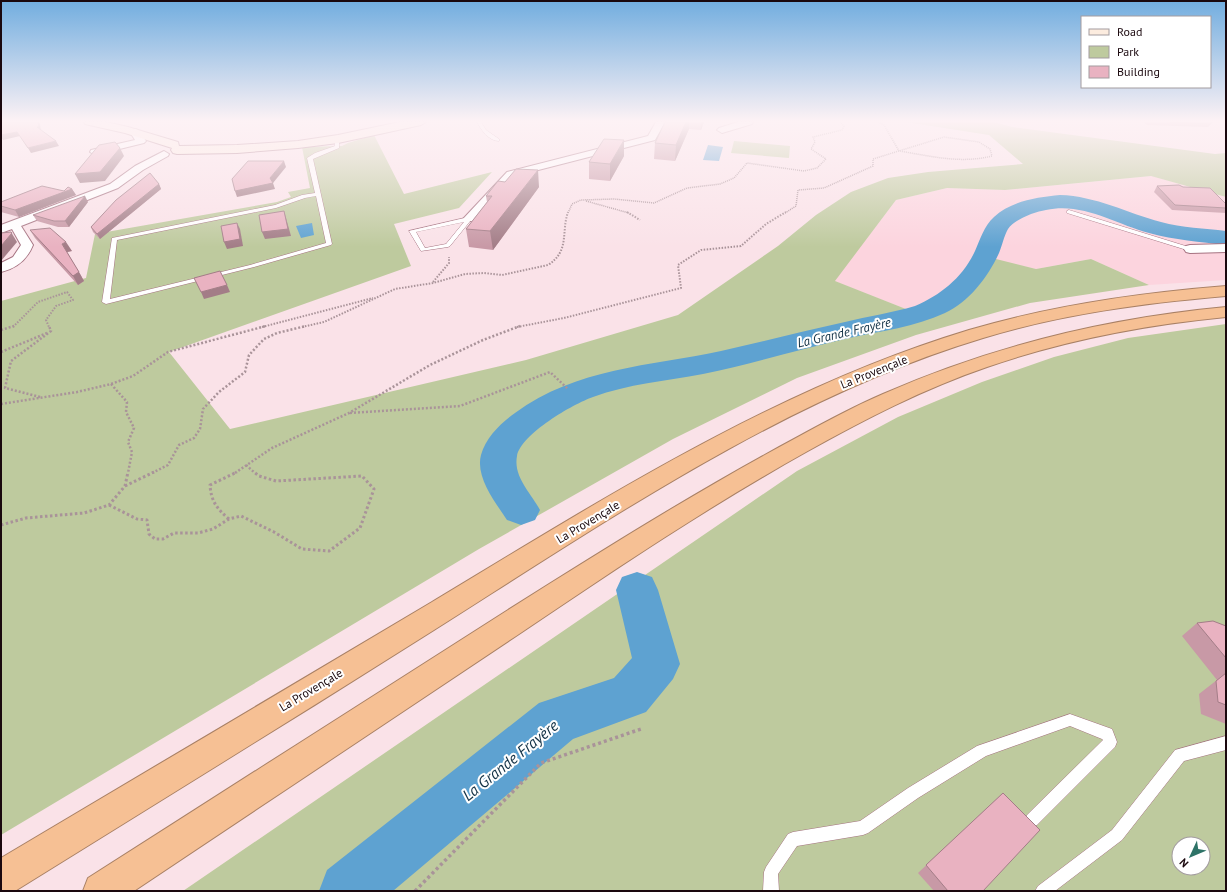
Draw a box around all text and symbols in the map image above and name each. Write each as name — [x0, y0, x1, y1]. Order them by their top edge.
legend — [1081, 16, 1211, 88]
text: Road — [1117, 24, 1142, 39]
text: Park — [1117, 44, 1139, 59]
text: Building — [1117, 64, 1160, 79]
water label: La Grande Frayère — [796, 313, 893, 352]
street label: La Provençale — [838, 351, 910, 392]
street label: La Provençale — [553, 497, 622, 546]
street label: La Provençale — [276, 665, 345, 714]
water label: La Grande Frayère — [458, 715, 562, 805]
north arrow — [1171, 836, 1211, 876]
text: N — [1176, 855, 1191, 870]

